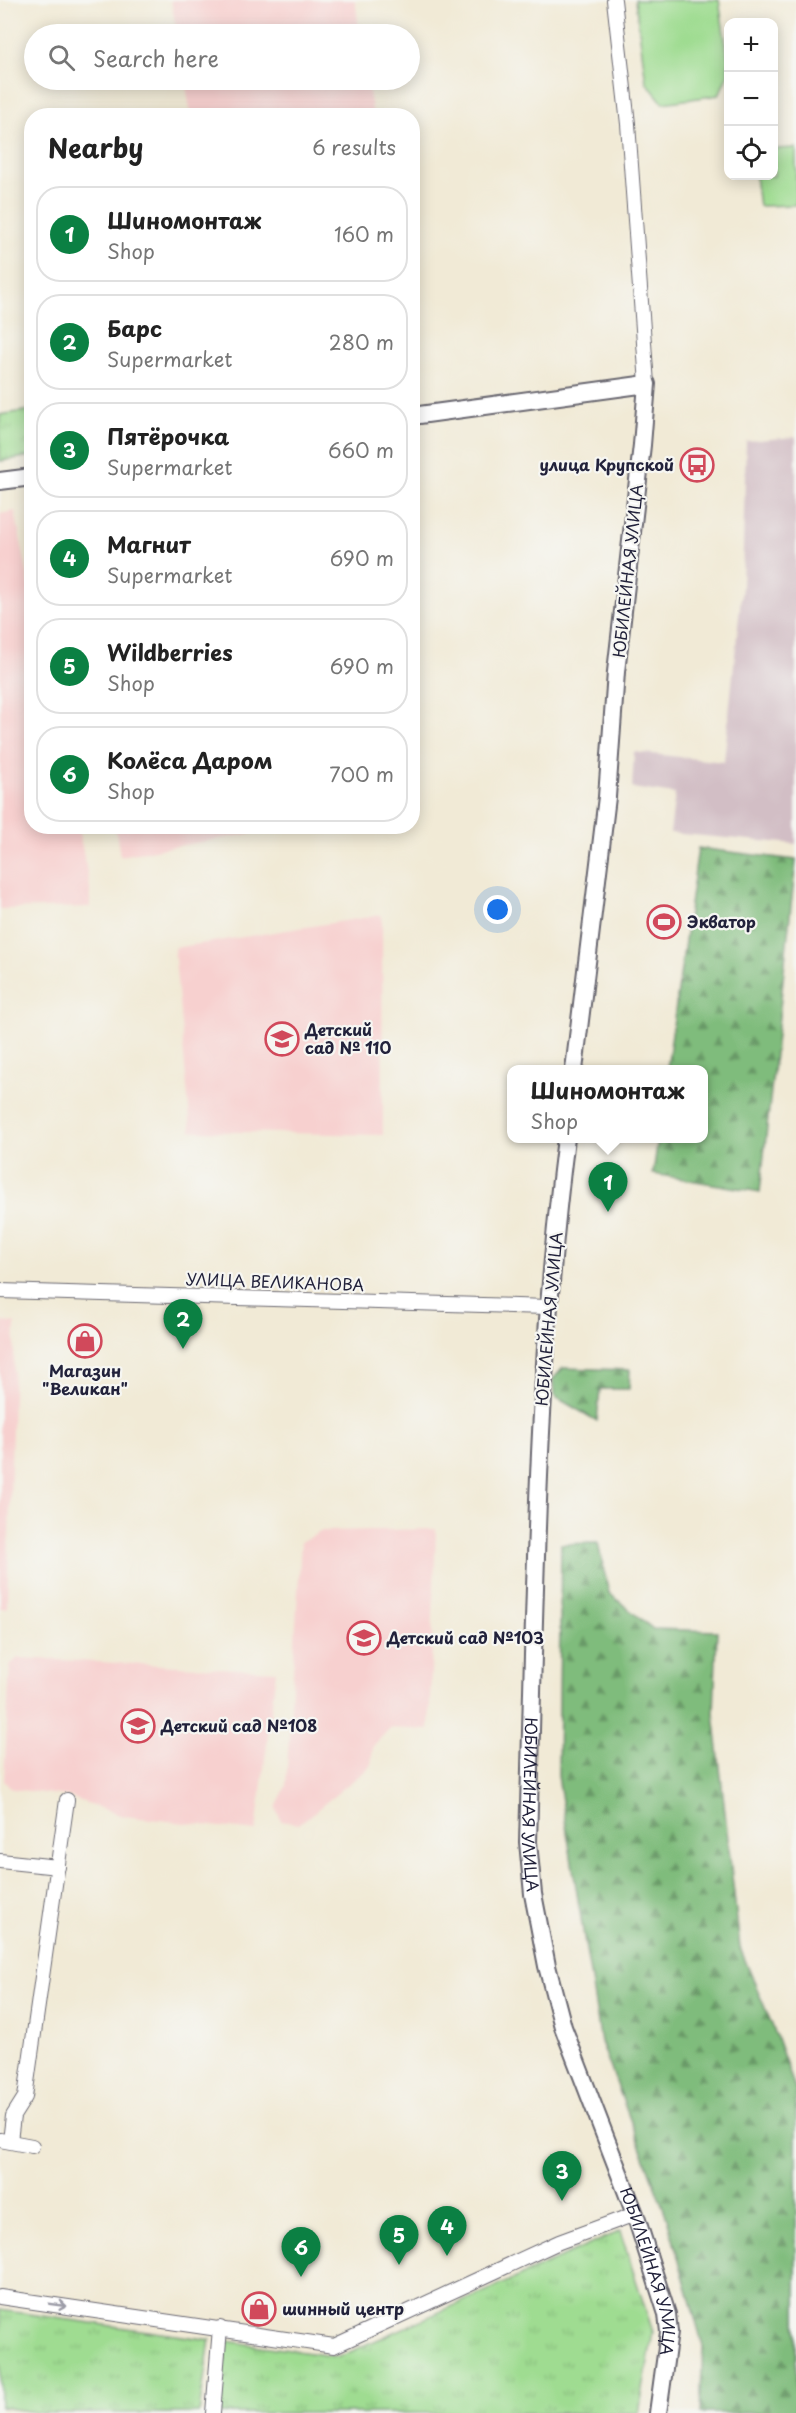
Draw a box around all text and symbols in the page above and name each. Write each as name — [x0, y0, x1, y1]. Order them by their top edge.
map controls — [724, 18, 778, 180]
button: + — [724, 18, 778, 72]
search box — [24, 24, 420, 90]
icon: search — [45, 41, 78, 74]
text: Search here — [93, 41, 219, 74]
button: − — [724, 72, 778, 126]
button: locate — [724, 126, 778, 180]
text: Nearby — [48, 128, 143, 167]
text: 6 results — [312, 132, 396, 162]
text: Шиномонтаж — [107, 203, 261, 236]
text: 1 — [65, 219, 74, 249]
text: 160 m — [334, 219, 394, 249]
text: Shop — [107, 236, 155, 266]
text: Барс — [107, 311, 162, 344]
text: 2 — [62, 327, 77, 357]
text: 280 m — [329, 327, 394, 357]
text: Supermarket — [107, 344, 233, 374]
text: Пятёрочка — [107, 419, 229, 452]
text: 3 — [63, 435, 76, 465]
text: 660 m — [328, 435, 394, 465]
bus stop icon: улица Крупской — [679, 447, 715, 483]
text: Supermarket — [107, 452, 233, 482]
place label: улица Крупской — [540, 452, 674, 476]
street label: ЮБИЛЕЙНАЯ УЛИЦА — [606, 483, 648, 659]
text: Магнит — [107, 527, 191, 560]
text: 4 — [63, 543, 76, 573]
text: 690 m — [330, 543, 394, 573]
text: Supermarket — [107, 560, 233, 590]
text: Wildberries — [107, 635, 233, 668]
text: 5 — [63, 651, 76, 681]
text: 690 m — [330, 651, 394, 681]
text: Shop — [107, 668, 155, 698]
text: Колёса Даром — [107, 743, 273, 776]
text: 6 — [62, 759, 77, 789]
text: 700 m — [329, 759, 394, 789]
text: Shop — [107, 776, 155, 806]
your location — [483, 895, 512, 924]
sports icon: Экватор — [646, 904, 682, 940]
place label: Экватор — [687, 909, 756, 933]
place label: Детский сад № 110 — [304, 1017, 391, 1059]
school or university icon: Детский сад № 110 — [264, 1021, 300, 1057]
popup — [507, 1065, 708, 1143]
text: Шиномонтаж — [530, 1073, 685, 1106]
text: Shop — [530, 1106, 578, 1136]
pin: 1 — [588, 1162, 628, 1212]
street label: ЮБИЛЕЙНАЯ УЛИЦА — [528, 1231, 568, 1407]
street label: УЛИЦА ВЕЛИКАНОВА — [186, 1266, 365, 1296]
pin: 2 — [164, 1300, 202, 1349]
shop icon: Магазин "Великан" — [67, 1323, 103, 1359]
place label: Магазин "Великан" — [42, 1358, 128, 1400]
school or university icon: Детский сад №103 — [346, 1620, 382, 1656]
place label: Детский сад №103 — [386, 1625, 544, 1649]
school or university icon: Детский сад №108 — [120, 1708, 156, 1744]
place label: Детский сад №108 — [160, 1713, 317, 1737]
street label: ЮБИЛЕЙНАЯ УЛИЦА — [517, 1717, 546, 1893]
pin: 3 — [542, 2152, 582, 2201]
street label: ЮБИЛЕЙНАЯ УЛИЦА — [615, 2184, 682, 2357]
pin: 4 — [428, 2206, 466, 2256]
pin: 5 — [380, 2216, 418, 2265]
pin: 6 — [282, 2228, 320, 2277]
shop icon: шинный центр — [241, 2291, 277, 2327]
place label: шинный центр — [282, 2296, 404, 2320]
one-way arrow — [48, 2299, 67, 2310]

